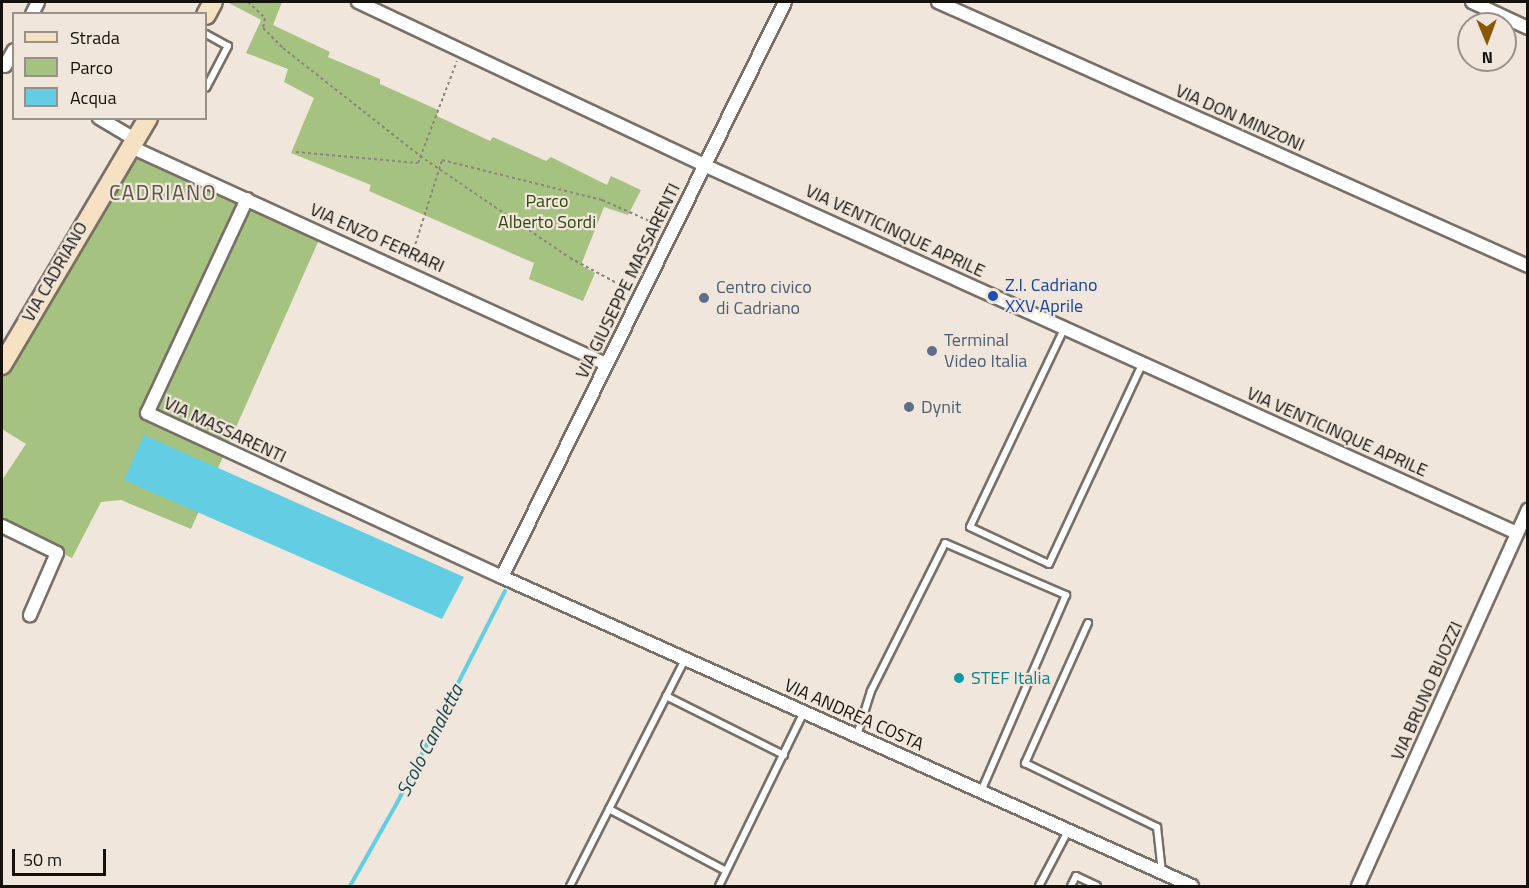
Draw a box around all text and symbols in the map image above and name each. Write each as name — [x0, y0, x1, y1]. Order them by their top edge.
legend — [12, 12, 207, 120]
north arrow — [1457, 12, 1517, 72]
text: Strada — [70, 24, 120, 51]
text: N — [1482, 46, 1493, 70]
text: Parco — [70, 54, 113, 81]
street label: VIA DON MINZONI — [1172, 80, 1308, 156]
text: Acqua — [70, 84, 116, 111]
district label: CADRIANO — [109, 179, 217, 205]
street label: VIA GIUSEPPE MASSARENTI — [571, 180, 685, 382]
street label: VIA VENTICINQUE APRILE — [802, 180, 988, 282]
park label: Parco Alberto Sordi — [498, 191, 596, 234]
street label: VIA ENZO FERRARI — [306, 199, 448, 277]
street label: VIA CADRIANO — [18, 218, 92, 326]
place label: Z.I. Cadriano XXV Aprile — [1005, 275, 1098, 318]
place label: Centro civico di Cadriano — [716, 277, 812, 320]
marker: Z.I. Cadriano XXV Aprile — [986, 289, 1000, 303]
marker: Centro civico di Cadriano — [697, 291, 711, 305]
place label: Terminal Video Italia — [944, 330, 1027, 372]
marker: Terminal Video Italia — [925, 344, 939, 358]
street label: VIA VENTICINQUE APRILE — [1243, 382, 1431, 482]
street label: VIA MASSARENTI — [160, 392, 290, 468]
place label: Dynit — [921, 396, 961, 418]
marker: Dynit — [902, 400, 916, 414]
street label: VIA BRUNO BUOZZI — [1387, 618, 1467, 764]
place label: STEF Italia — [971, 667, 1050, 689]
marker: STEF Italia — [952, 671, 966, 685]
street label: VIA ANDREA COSTA — [781, 675, 927, 755]
water label: Scolo Canaletta — [391, 680, 467, 800]
scale bar — [15, 837, 110, 875]
text: 50 m — [23, 846, 62, 873]

